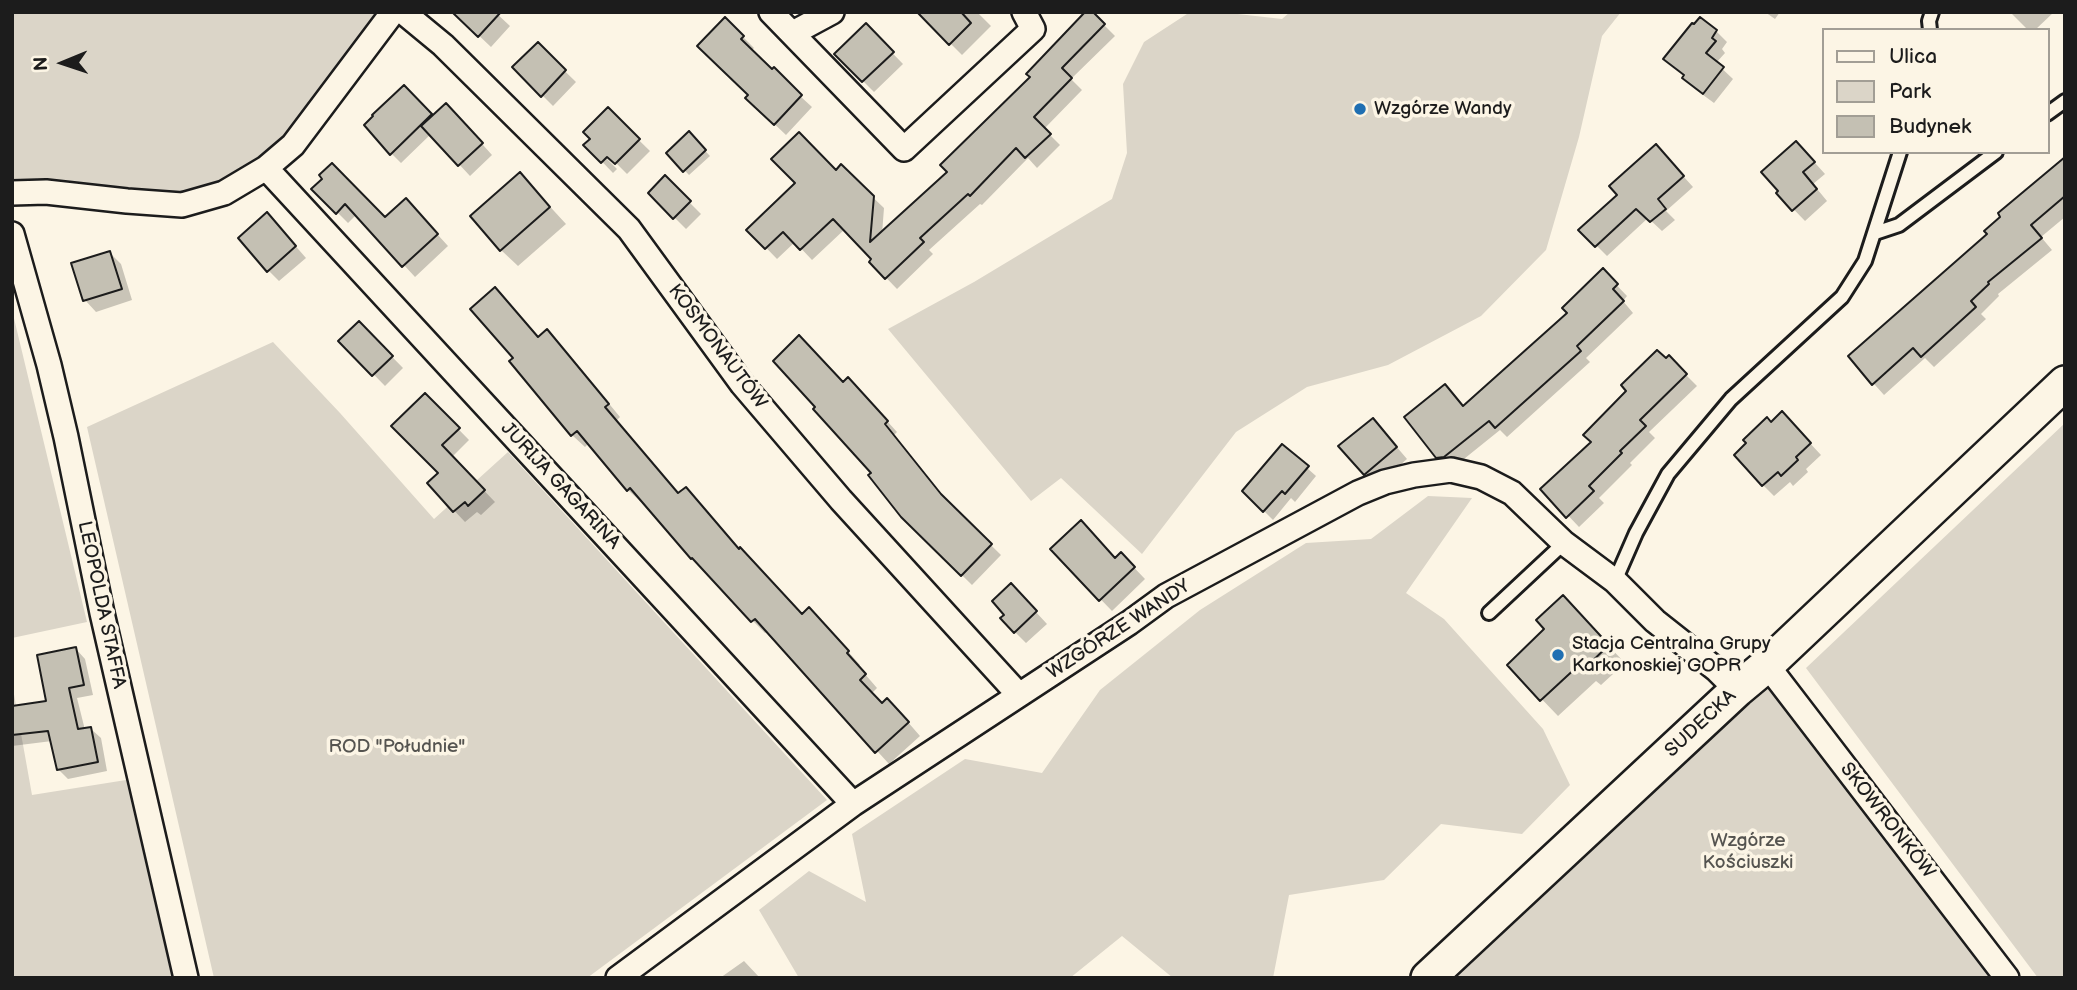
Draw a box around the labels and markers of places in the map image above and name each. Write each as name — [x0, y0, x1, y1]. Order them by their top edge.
place label: Wzgórze Wandy — [1374, 98, 1512, 120]
marker: Wzgórze Wandy — [1352, 101, 1368, 117]
place label: Stacja Centralna Grupy Karkonoskiej GOPR — [1572, 633, 1770, 677]
marker: Stacja Centralna Grupy Karkonoskiej GOPR — [1550, 647, 1566, 663]

